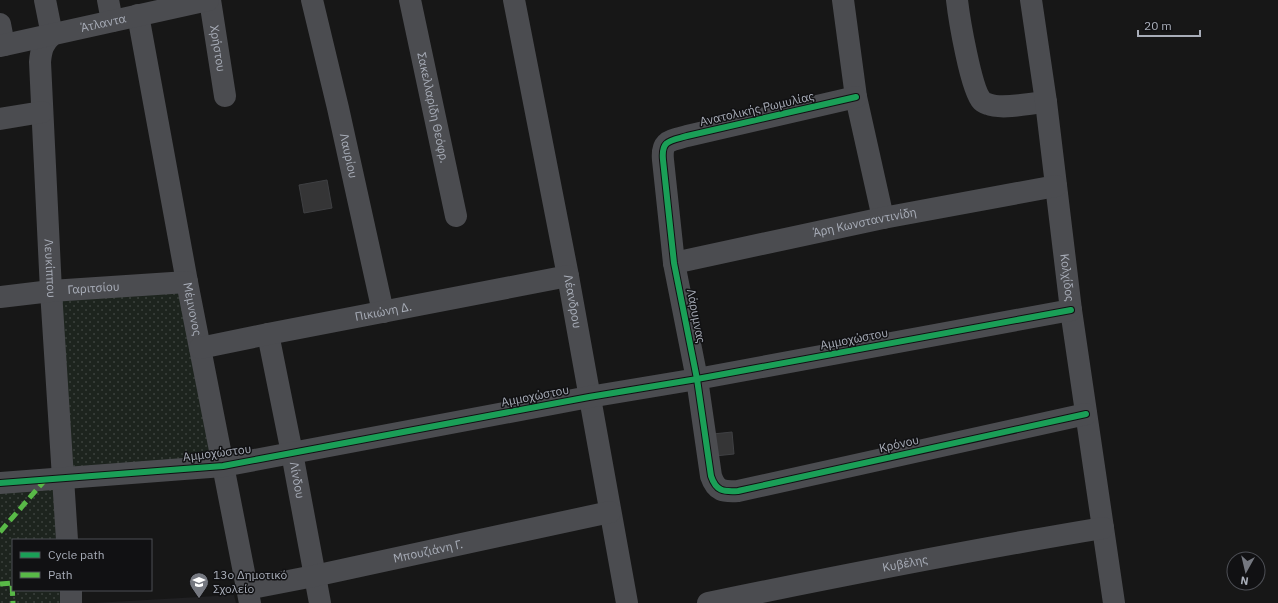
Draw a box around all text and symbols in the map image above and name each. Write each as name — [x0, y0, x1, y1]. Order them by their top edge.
street label: Άτλαντα — [79, 10, 128, 35]
scale bar — [1138, 12, 1200, 38]
text: 20 m — [1144, 18, 1172, 33]
street label: Χρήστου — [207, 24, 229, 73]
street label: Σακελλαρίδη Θεόφρ. — [414, 51, 452, 164]
street label: Ανατολικής Ρωμυλίας — [698, 88, 816, 129]
street label: Λαυρίου — [337, 132, 361, 180]
street label: Άρη Κωνσταντινίδη — [811, 204, 918, 240]
street label: Λευκίππου — [42, 238, 59, 298]
street label: Κολχίδος — [1057, 253, 1078, 303]
street label: Λέανδρου — [561, 273, 585, 329]
street label: Γαριτσίου — [67, 278, 120, 297]
street label: Μέμνονος — [180, 281, 205, 337]
street label: Λάρυμνας — [684, 287, 709, 345]
street label: Πικιώνη Δ. — [354, 298, 413, 324]
street label: Αμμοχώστου — [819, 325, 889, 352]
street label: Αμμοχώστου — [500, 382, 570, 409]
street label: Κρόνου — [877, 432, 920, 455]
street label: Αμμοχώστου — [182, 441, 252, 464]
street label: Λίνδου — [287, 460, 308, 500]
street label: Μπουζιάνη Γ. — [392, 536, 464, 566]
legend — [12, 539, 152, 591]
text: Cycle path — [48, 547, 105, 562]
street label: Κυβέλης — [881, 551, 929, 575]
north arrow — [1226, 551, 1266, 591]
text: Path — [48, 567, 73, 582]
place label: 13ο Δημοτικό Σχολείο — [213, 567, 287, 596]
school or university icon: 13ο Δημοτικό Σχολείο — [188, 571, 210, 599]
text: N — [1240, 573, 1250, 588]

